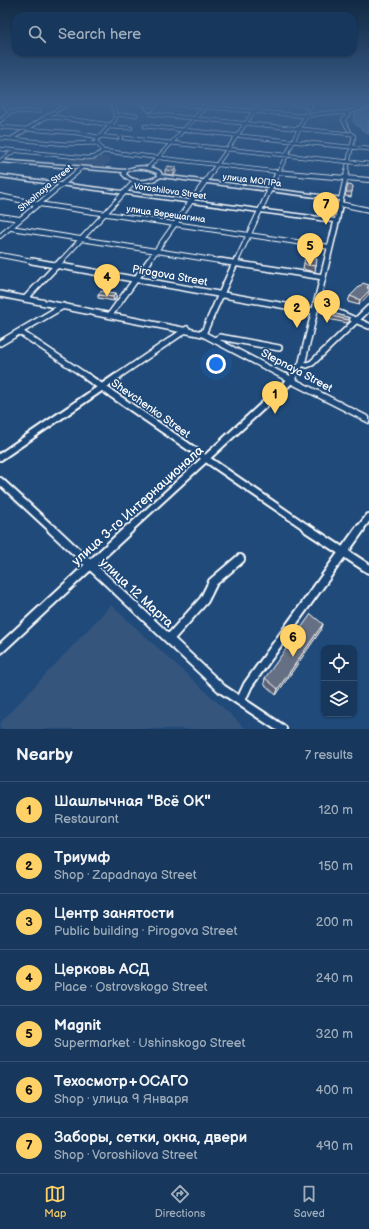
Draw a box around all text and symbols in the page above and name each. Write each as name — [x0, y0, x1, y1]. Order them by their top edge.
search box — [12, 12, 357, 56]
icon: search — [26, 23, 48, 45]
text: Search here — [58, 25, 141, 44]
street label: Shkolnaya Street — [16, 162, 75, 214]
street label: улица МОПРа — [222, 171, 283, 190]
street label: Voroshilova Street — [133, 181, 207, 202]
pin: 7 — [313, 192, 339, 225]
street label: улица Верещагина — [126, 203, 207, 226]
pin: 5 — [297, 233, 323, 266]
street label: Pirogova Street — [131, 262, 209, 289]
pin: 4 — [94, 264, 120, 297]
pin: 3 — [314, 290, 340, 323]
pin: 2 — [284, 295, 310, 328]
street label: Stepnaya Street — [259, 346, 335, 395]
your location — [206, 354, 226, 374]
street label: Shevchenko Street — [109, 376, 193, 441]
pin: 1 — [262, 381, 288, 414]
street label: улица 3-го Интернационала — [69, 442, 207, 569]
street label: улица 12 Марта — [96, 555, 177, 631]
pin: 6 — [280, 624, 306, 657]
map controls — [321, 645, 357, 717]
button: locate — [321, 645, 357, 681]
button: layers — [321, 681, 357, 717]
text: Nearby — [16, 745, 73, 765]
text: 7 results — [305, 747, 353, 763]
text: Шашлычная "Всё ОК" — [54, 792, 211, 811]
text: 1 — [26, 802, 32, 818]
text: 120 m — [318, 802, 353, 818]
text: Restaurant — [54, 811, 119, 827]
text: Триумф — [54, 848, 110, 867]
text: 2 — [25, 858, 33, 874]
text: 150 m — [319, 858, 353, 874]
text: Shop · Zapadnaya Street — [54, 867, 197, 883]
text: Центр занятости — [54, 904, 174, 923]
text: 3 — [25, 914, 33, 930]
text: 200 m — [316, 914, 353, 930]
text: Public building · Pirogova Street — [54, 923, 237, 939]
text: Церковь АСД — [54, 960, 149, 979]
text: 4 — [25, 970, 33, 986]
text: 240 m — [316, 970, 353, 986]
text: Place · Ostrovskogo Street — [54, 979, 208, 995]
text: Magnit — [54, 1016, 101, 1035]
text: 5 — [25, 1026, 33, 1042]
text: 320 m — [315, 1026, 353, 1042]
text: Supermarket · Ushinskogo Street — [54, 1035, 246, 1051]
text: Техосмотр+ОСАГО — [54, 1072, 189, 1091]
text: 6 — [25, 1082, 33, 1098]
text: 400 m — [316, 1082, 353, 1098]
text: Shop · улица 9 Января — [54, 1091, 188, 1107]
text: Заборы, сетки, окна, двери — [54, 1128, 247, 1147]
text: 7 — [25, 1138, 33, 1154]
text: 490 m — [316, 1138, 353, 1154]
text: Shop · Voroshilova Street — [54, 1147, 197, 1163]
tab: Map — [44, 1183, 66, 1220]
tab: Directions — [155, 1183, 205, 1220]
tab: Saved — [294, 1183, 325, 1220]

